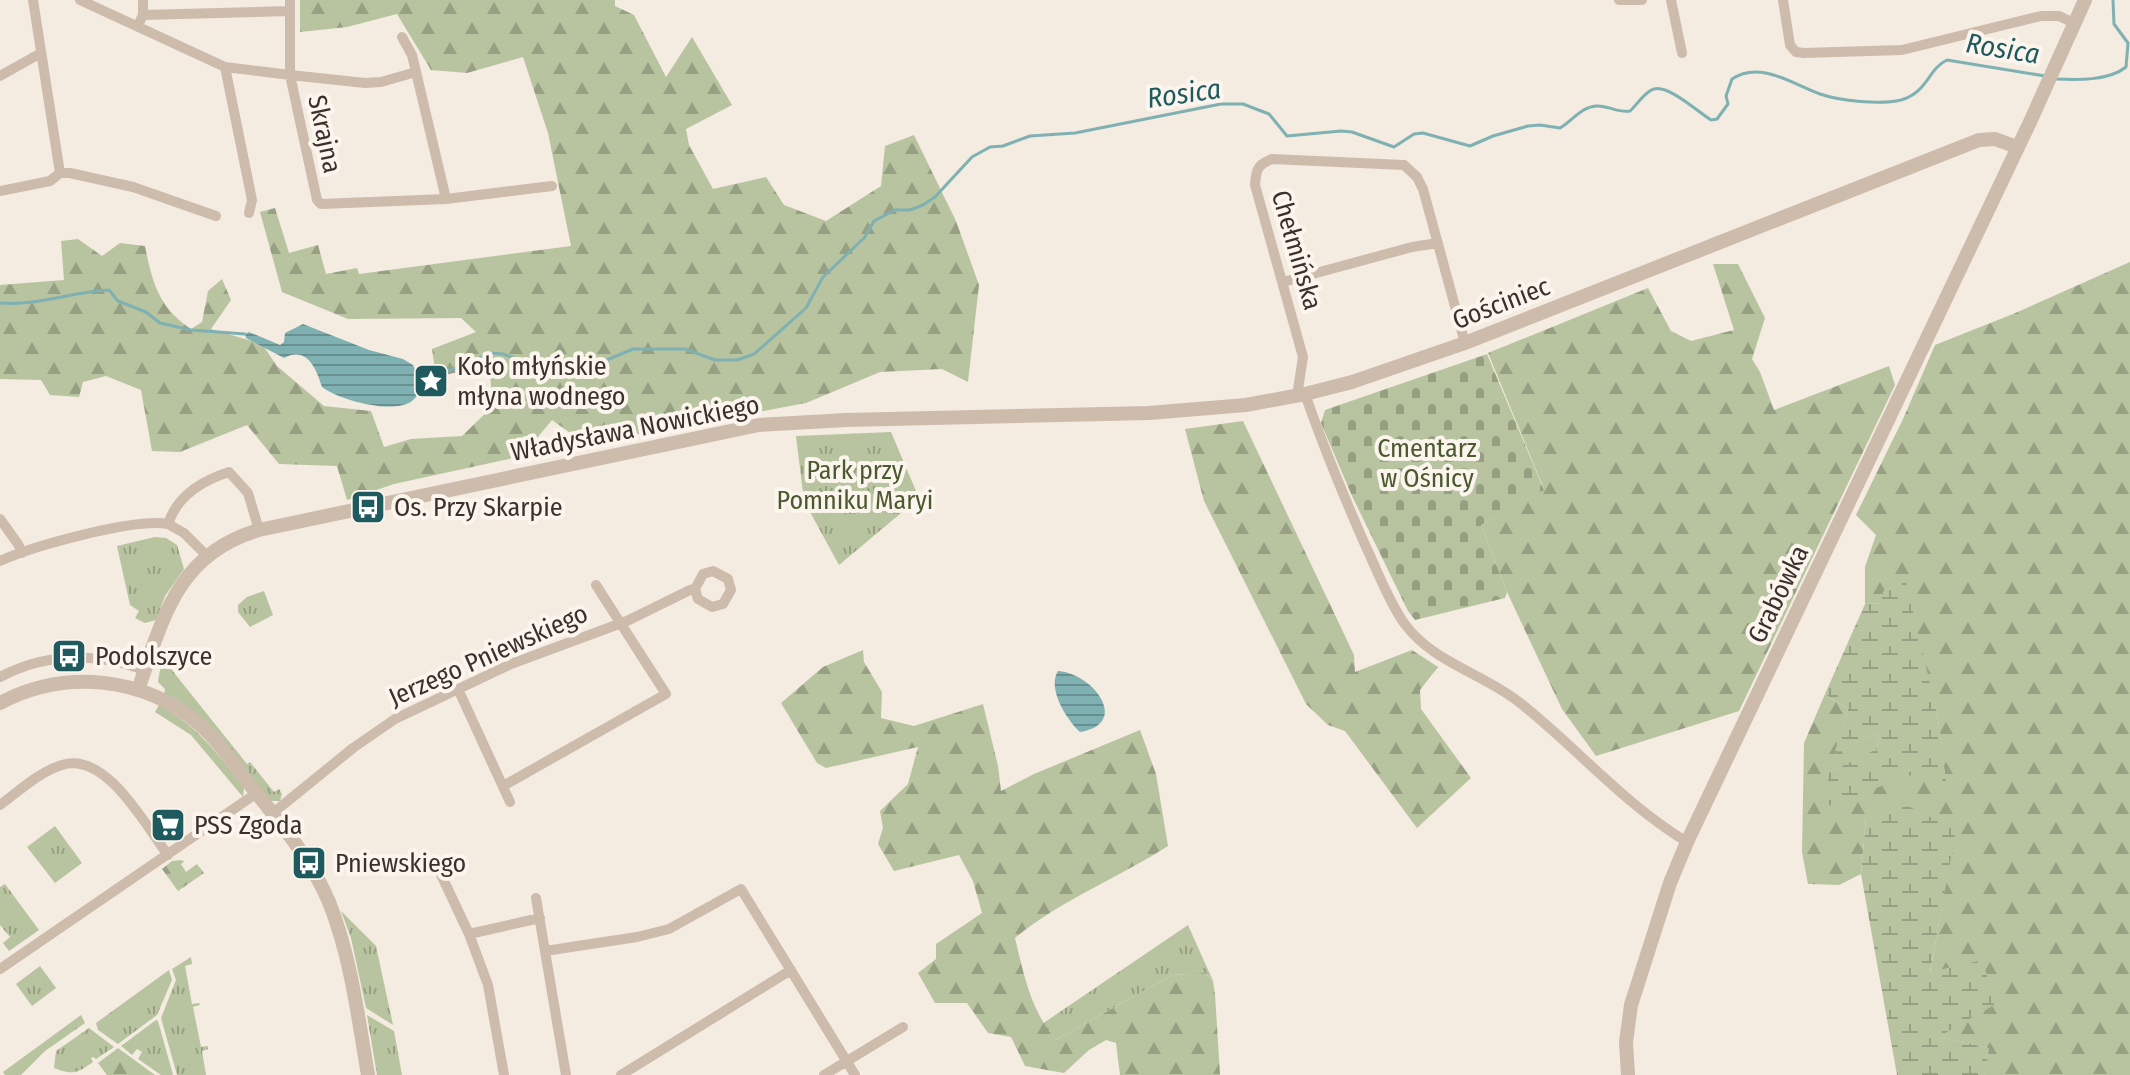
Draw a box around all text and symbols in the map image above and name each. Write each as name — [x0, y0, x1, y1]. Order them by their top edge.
water label: Rosica — [1964, 26, 2042, 71]
water label: Rosica — [1145, 72, 1223, 115]
street label: Skrajna — [301, 92, 348, 176]
street label: Chełmińska — [1265, 187, 1328, 313]
street label: Gościniec — [1448, 271, 1554, 336]
place label: Koło młyńskie młyna wodnego — [457, 351, 625, 412]
place icon: Koło młyńskie młyna wodnego — [412, 362, 450, 400]
street label: Władysława Nowickiego — [508, 389, 762, 468]
park label: Cmentarz w Ośnicy — [1377, 433, 1477, 494]
park label: Park przy Pomniku Maryi — [777, 455, 933, 516]
bus stop icon: Os. Przy Skarpie — [349, 488, 387, 526]
place label: Os. Przy Skarpie — [394, 492, 563, 523]
street label: Grabówka — [1742, 540, 1815, 648]
street label: Jerzego Pniewskiego — [384, 598, 593, 713]
bus stop icon: Podolszyce — [50, 637, 88, 675]
place label: Podolszyce — [95, 641, 212, 672]
supermarket icon: PSS Zgoda — [149, 806, 187, 844]
place label: PSS Zgoda — [194, 810, 302, 841]
bus stop icon: Pniewskiego — [290, 844, 328, 882]
place label: Pniewskiego — [335, 848, 466, 879]

